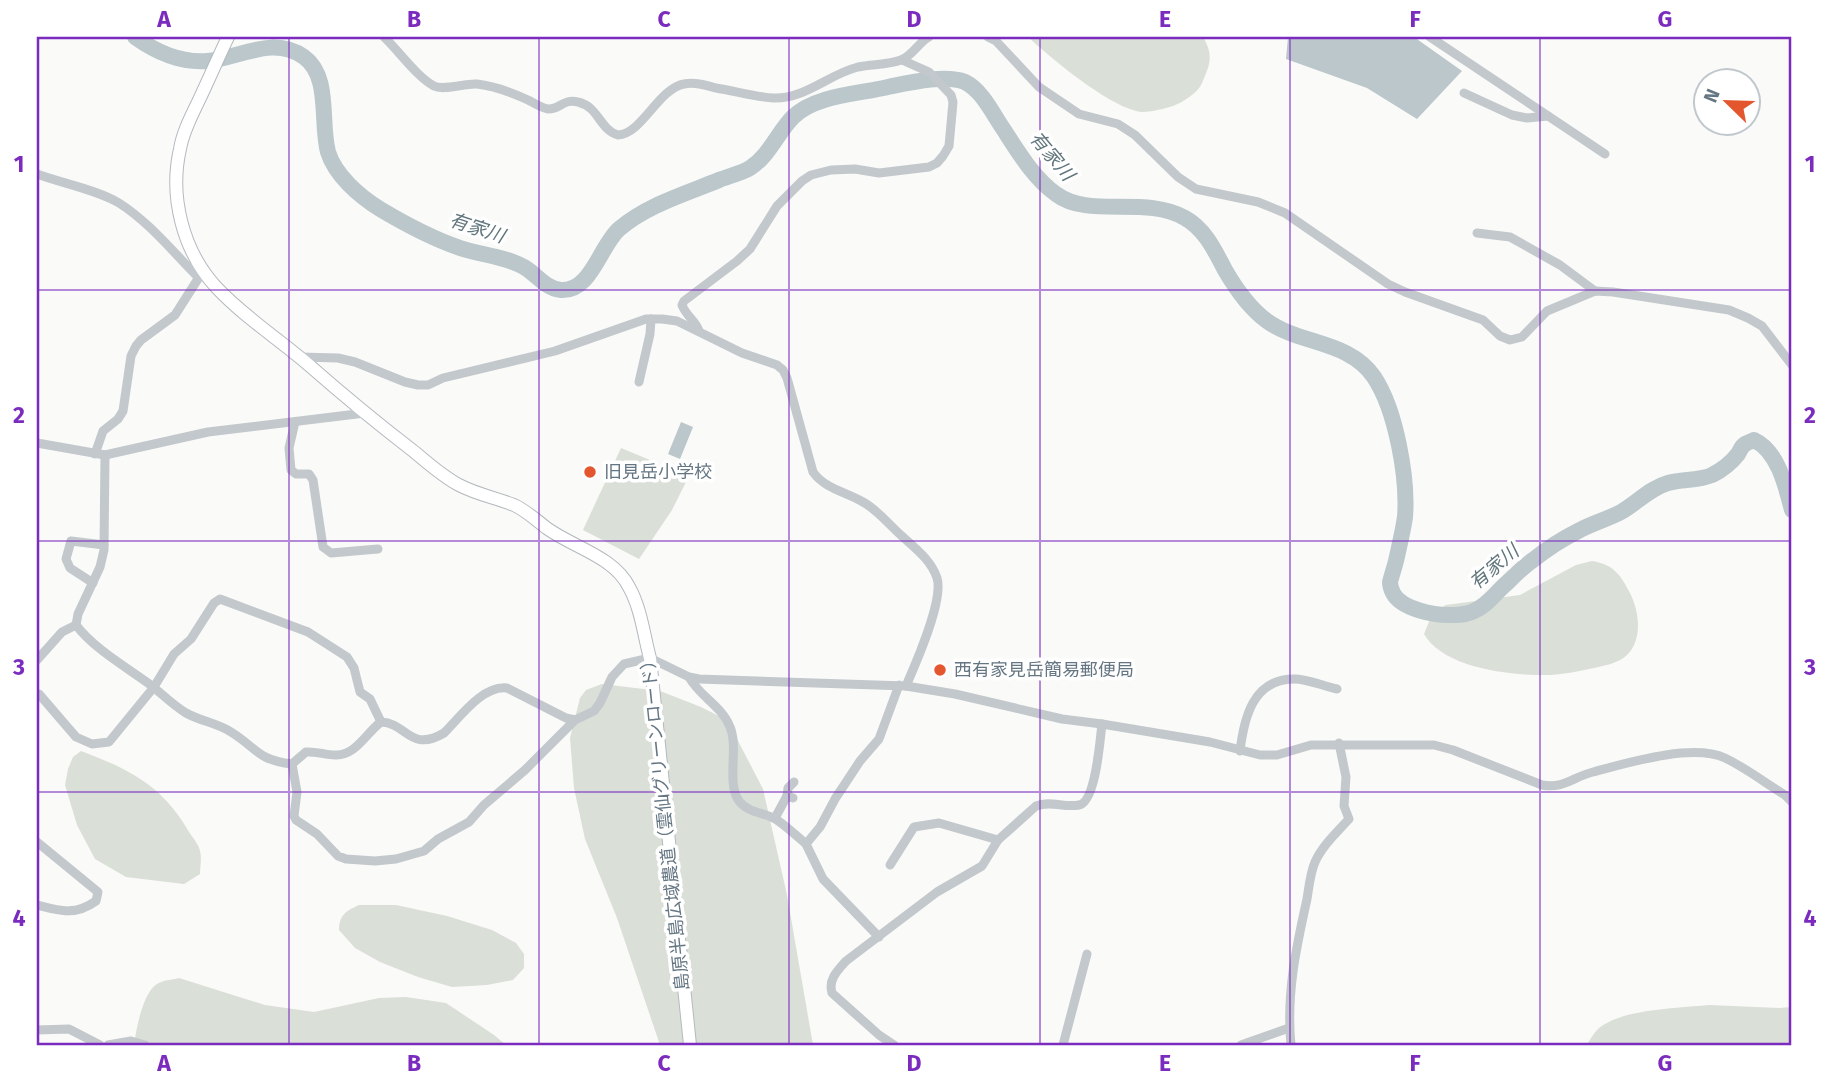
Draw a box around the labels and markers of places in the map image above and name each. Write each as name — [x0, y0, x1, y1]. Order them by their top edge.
place label: 旧見岳小学校 — [604, 461, 712, 483]
marker: 旧見岳小学校 — [582, 464, 598, 480]
place label: 西有家見岳簡易郵便局 — [954, 659, 1134, 681]
marker: 西有家見岳簡易郵便局 — [932, 662, 948, 678]

